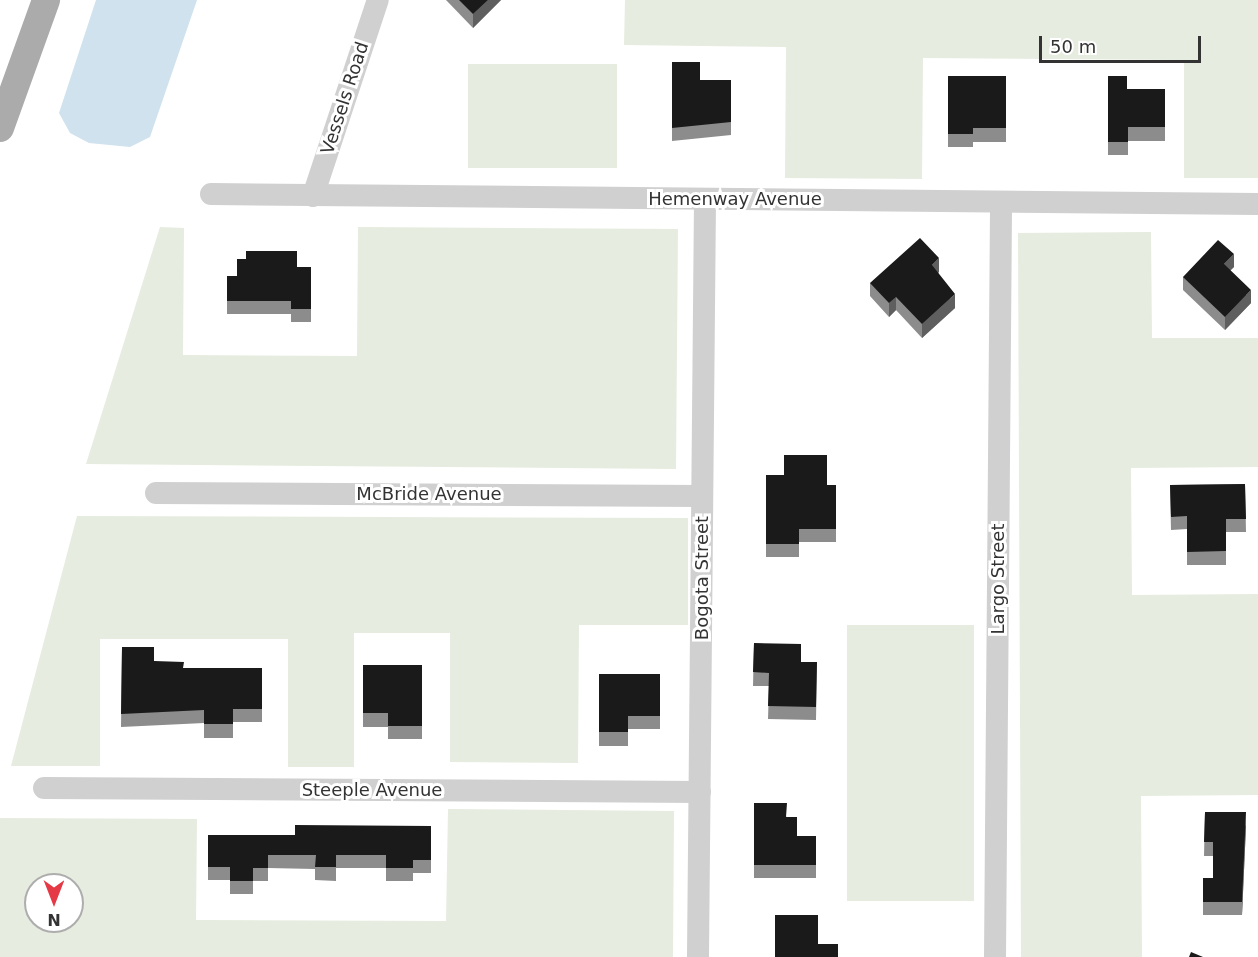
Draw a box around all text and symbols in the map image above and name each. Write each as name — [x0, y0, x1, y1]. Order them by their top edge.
scale bar — [1042, 24, 1204, 62]
text: 50 m — [1050, 36, 1096, 57]
street label: Vessels Road — [317, 39, 373, 157]
street label: Hemenway Avenue — [648, 188, 822, 210]
street label: McBride Avenue — [356, 483, 502, 505]
street label: Bogota Street — [691, 516, 713, 640]
street label: Largo Street — [987, 524, 1009, 634]
street label: Steeple Avenue — [302, 779, 442, 801]
north arrow — [24, 873, 84, 933]
text: N — [47, 910, 61, 929]

